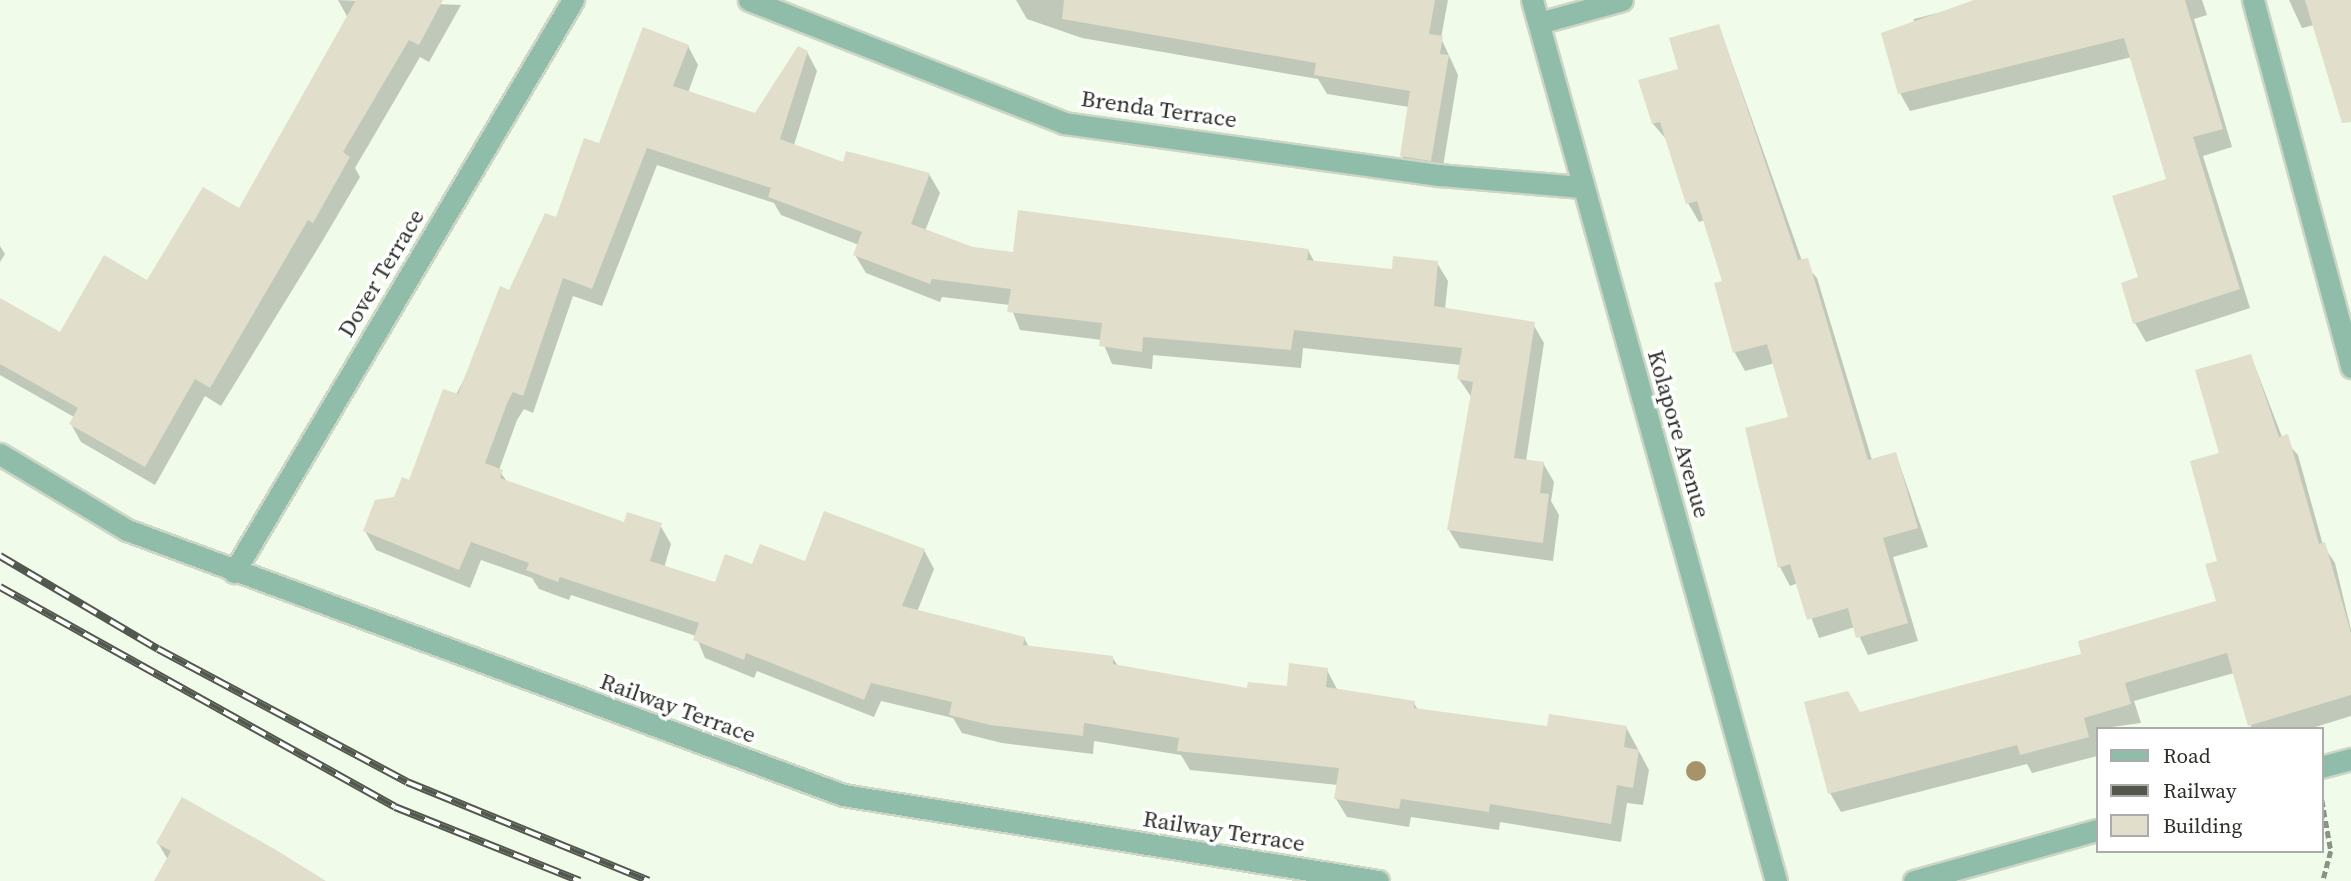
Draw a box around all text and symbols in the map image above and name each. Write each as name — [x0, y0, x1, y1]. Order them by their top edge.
street label: Brenda Terrace — [1079, 84, 1239, 134]
street label: Dover Terrace — [332, 204, 430, 342]
street label: Kolapore Avenue — [1642, 347, 1716, 521]
street label: Railway Terrace — [596, 667, 760, 749]
legend — [2096, 727, 2323, 853]
text: Road — [2163, 741, 2211, 770]
text: Railway — [2163, 776, 2237, 805]
street label: Railway Terrace — [1141, 805, 1307, 857]
text: Building — [2163, 811, 2242, 840]

